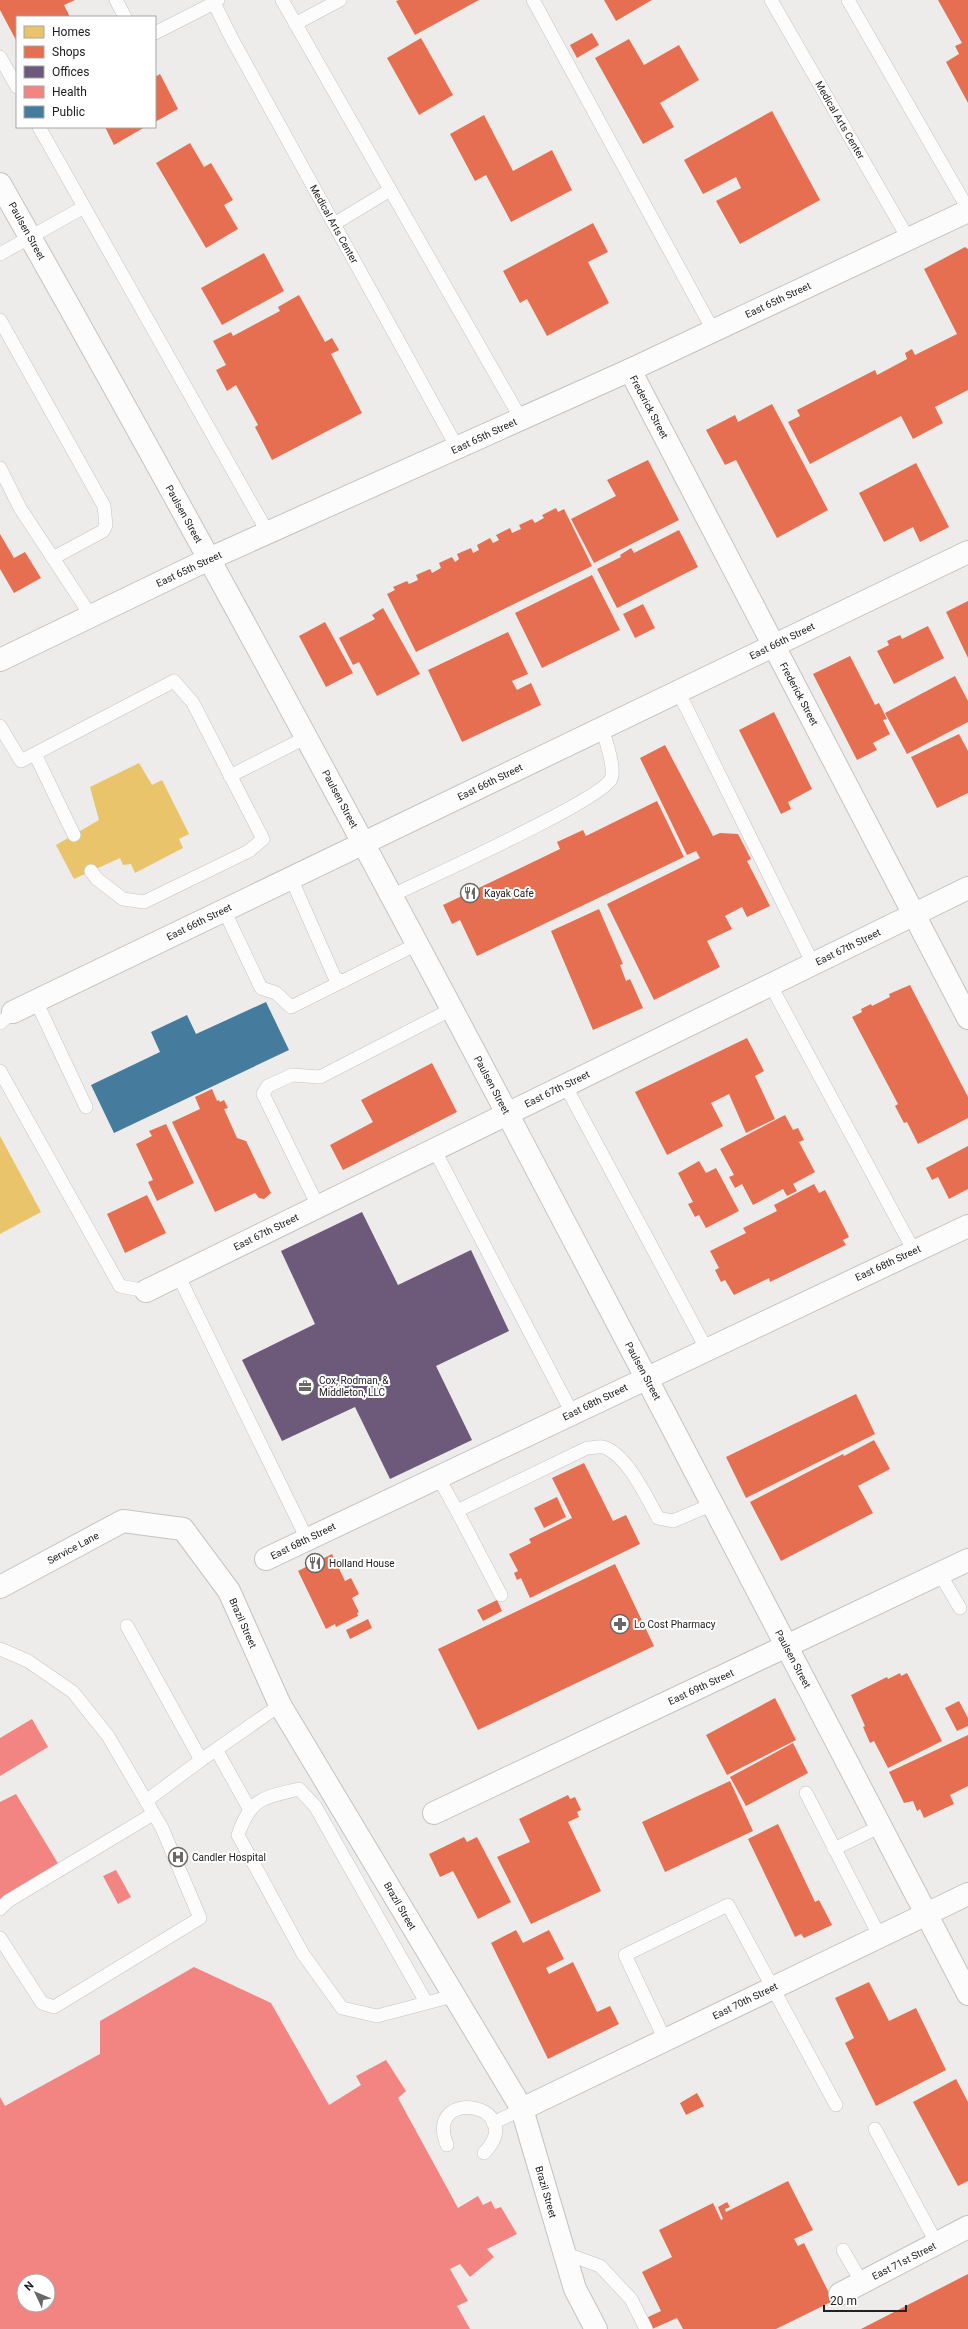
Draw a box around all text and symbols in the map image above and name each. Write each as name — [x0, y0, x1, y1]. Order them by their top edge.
legend — [16, 16, 156, 128]
text: Homes — [52, 25, 90, 39]
text: Shops — [52, 45, 86, 59]
text: Offices — [52, 65, 89, 79]
street label: Medical Arts Center — [813, 79, 867, 161]
text: Health — [52, 85, 87, 99]
text: Public — [52, 105, 85, 119]
street label: Medical Arts Center — [308, 183, 360, 266]
street label: Paulsen Street — [7, 200, 47, 262]
street label: East 65th Street — [744, 280, 812, 320]
street label: Frederick Street — [628, 374, 670, 440]
street label: East 65th Street — [450, 416, 518, 456]
street label: Paulsen Street — [164, 483, 204, 545]
street label: East 65th Street — [155, 549, 223, 589]
street label: East 66th Street — [748, 621, 816, 661]
street label: Frederick Street — [778, 661, 820, 727]
street label: East 66th Street — [456, 762, 524, 802]
street label: Paulsen Street — [320, 768, 360, 830]
restaurant icon: Kayak Cafe — [459, 882, 481, 904]
place label: Kayak Cafe — [484, 888, 534, 899]
street label: East 66th Street — [165, 902, 233, 942]
street label: East 67th Street — [814, 927, 882, 967]
street label: Paulsen Street — [472, 1054, 512, 1116]
street label: East 67th Street — [523, 1069, 591, 1109]
street label: East 67th Street — [232, 1212, 300, 1252]
street label: East 68th Street — [854, 1243, 922, 1283]
street label: Paulsen Street — [623, 1340, 663, 1402]
office icon: Cox, Rodman, & Middleton, LLC — [294, 1375, 316, 1397]
place label: Cox, Rodman, & Middleton, LLC — [319, 1375, 389, 1398]
street label: East 68th Street — [561, 1382, 629, 1422]
street label: East 68th Street — [269, 1521, 337, 1561]
street label: Service Lane — [45, 1530, 101, 1566]
restaurant icon: Holland House — [304, 1552, 326, 1574]
place label: Holland House — [329, 1558, 395, 1569]
street label: Brazil Street — [227, 1596, 259, 1650]
pharmacy icon: Lo Cost Pharmacy — [609, 1613, 631, 1635]
place label: Lo Cost Pharmacy — [634, 1619, 716, 1630]
street label: Paulsen Street — [773, 1628, 813, 1690]
street label: East 69th Street — [667, 1667, 735, 1707]
hospital icon: Candler Hospital — [167, 1846, 189, 1868]
place label: Candler Hospital — [192, 1852, 266, 1863]
street label: Brazil Street — [382, 1880, 418, 1932]
street label: East 70th Street — [711, 1981, 779, 2021]
street label: Brazil Street — [533, 2165, 559, 2219]
street label: East 71st Street — [870, 2240, 938, 2282]
north arrow — [16, 2273, 56, 2313]
text: N — [22, 2279, 37, 2294]
scale bar — [824, 2287, 906, 2313]
text: 20 m — [830, 2294, 857, 2308]

